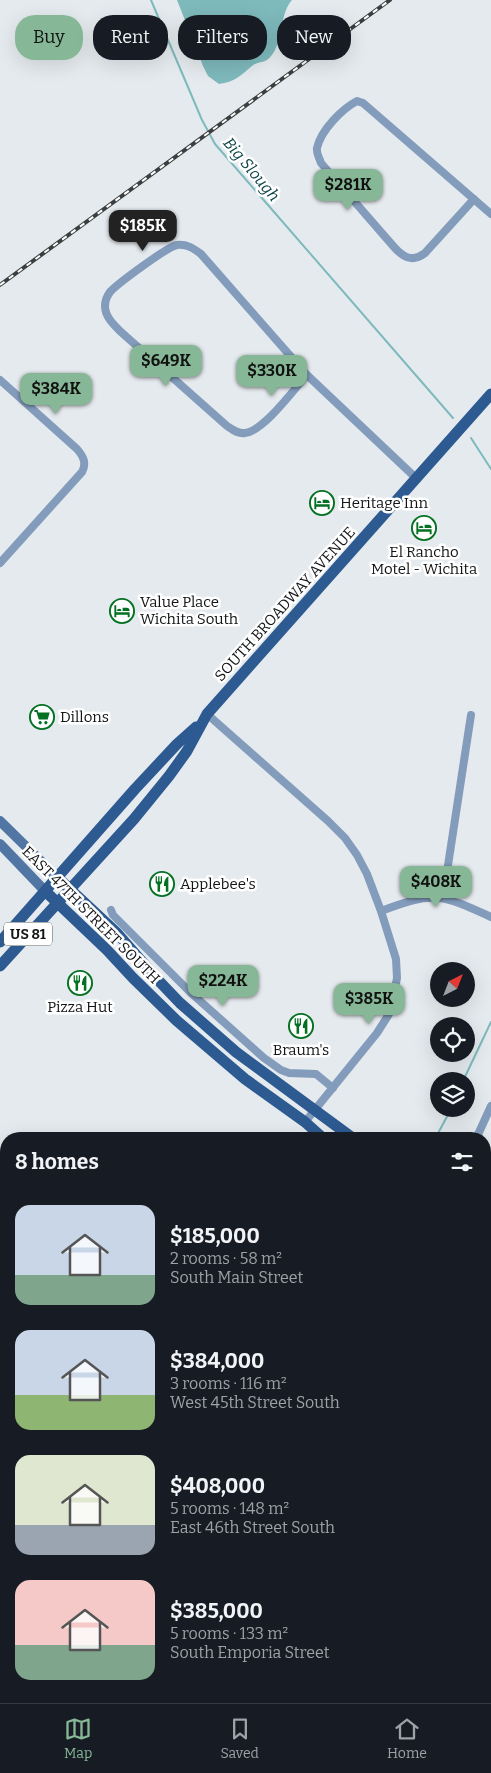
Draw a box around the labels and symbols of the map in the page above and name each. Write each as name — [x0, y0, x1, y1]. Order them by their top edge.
water label: Big Slough — [219, 134, 284, 205]
pin: $281K — [313, 168, 383, 211]
pin: $185K — [108, 210, 178, 252]
pin: $649K — [131, 344, 201, 387]
pin: $330K — [237, 354, 307, 397]
pin: $384K — [21, 372, 91, 415]
hotel icon: Heritage Inn — [309, 490, 335, 516]
place label: Heritage Inn — [340, 494, 428, 512]
hotel icon: El Rancho Motel - Wichita — [411, 515, 437, 541]
street label: SOUTH BROADWAY AVENUE — [211, 523, 359, 685]
place label: El Rancho Motel - Wichita — [371, 543, 477, 578]
place label: Value Place Wichita South — [140, 593, 239, 628]
hotel icon: Value Place Wichita South — [109, 598, 135, 624]
supermarket icon: Dillons — [29, 704, 55, 730]
place label: Dillons — [60, 708, 109, 726]
street label: EAST 47TH STREET SOUTH — [18, 842, 164, 988]
pin: $408K — [401, 866, 471, 908]
restaurant icon: Applebee's — [149, 871, 175, 897]
place label: Applebee's — [180, 875, 256, 893]
road number: US 81 — [4, 922, 52, 946]
north arrow — [430, 962, 475, 1008]
pin: $224K — [188, 964, 258, 1007]
restaurant icon: Pizza Hut — [67, 970, 93, 996]
pin: $385K — [334, 982, 404, 1025]
place label: Pizza Hut — [47, 998, 113, 1016]
restaurant icon: Braum's — [288, 1013, 314, 1039]
place label: Braum's — [273, 1041, 329, 1059]

